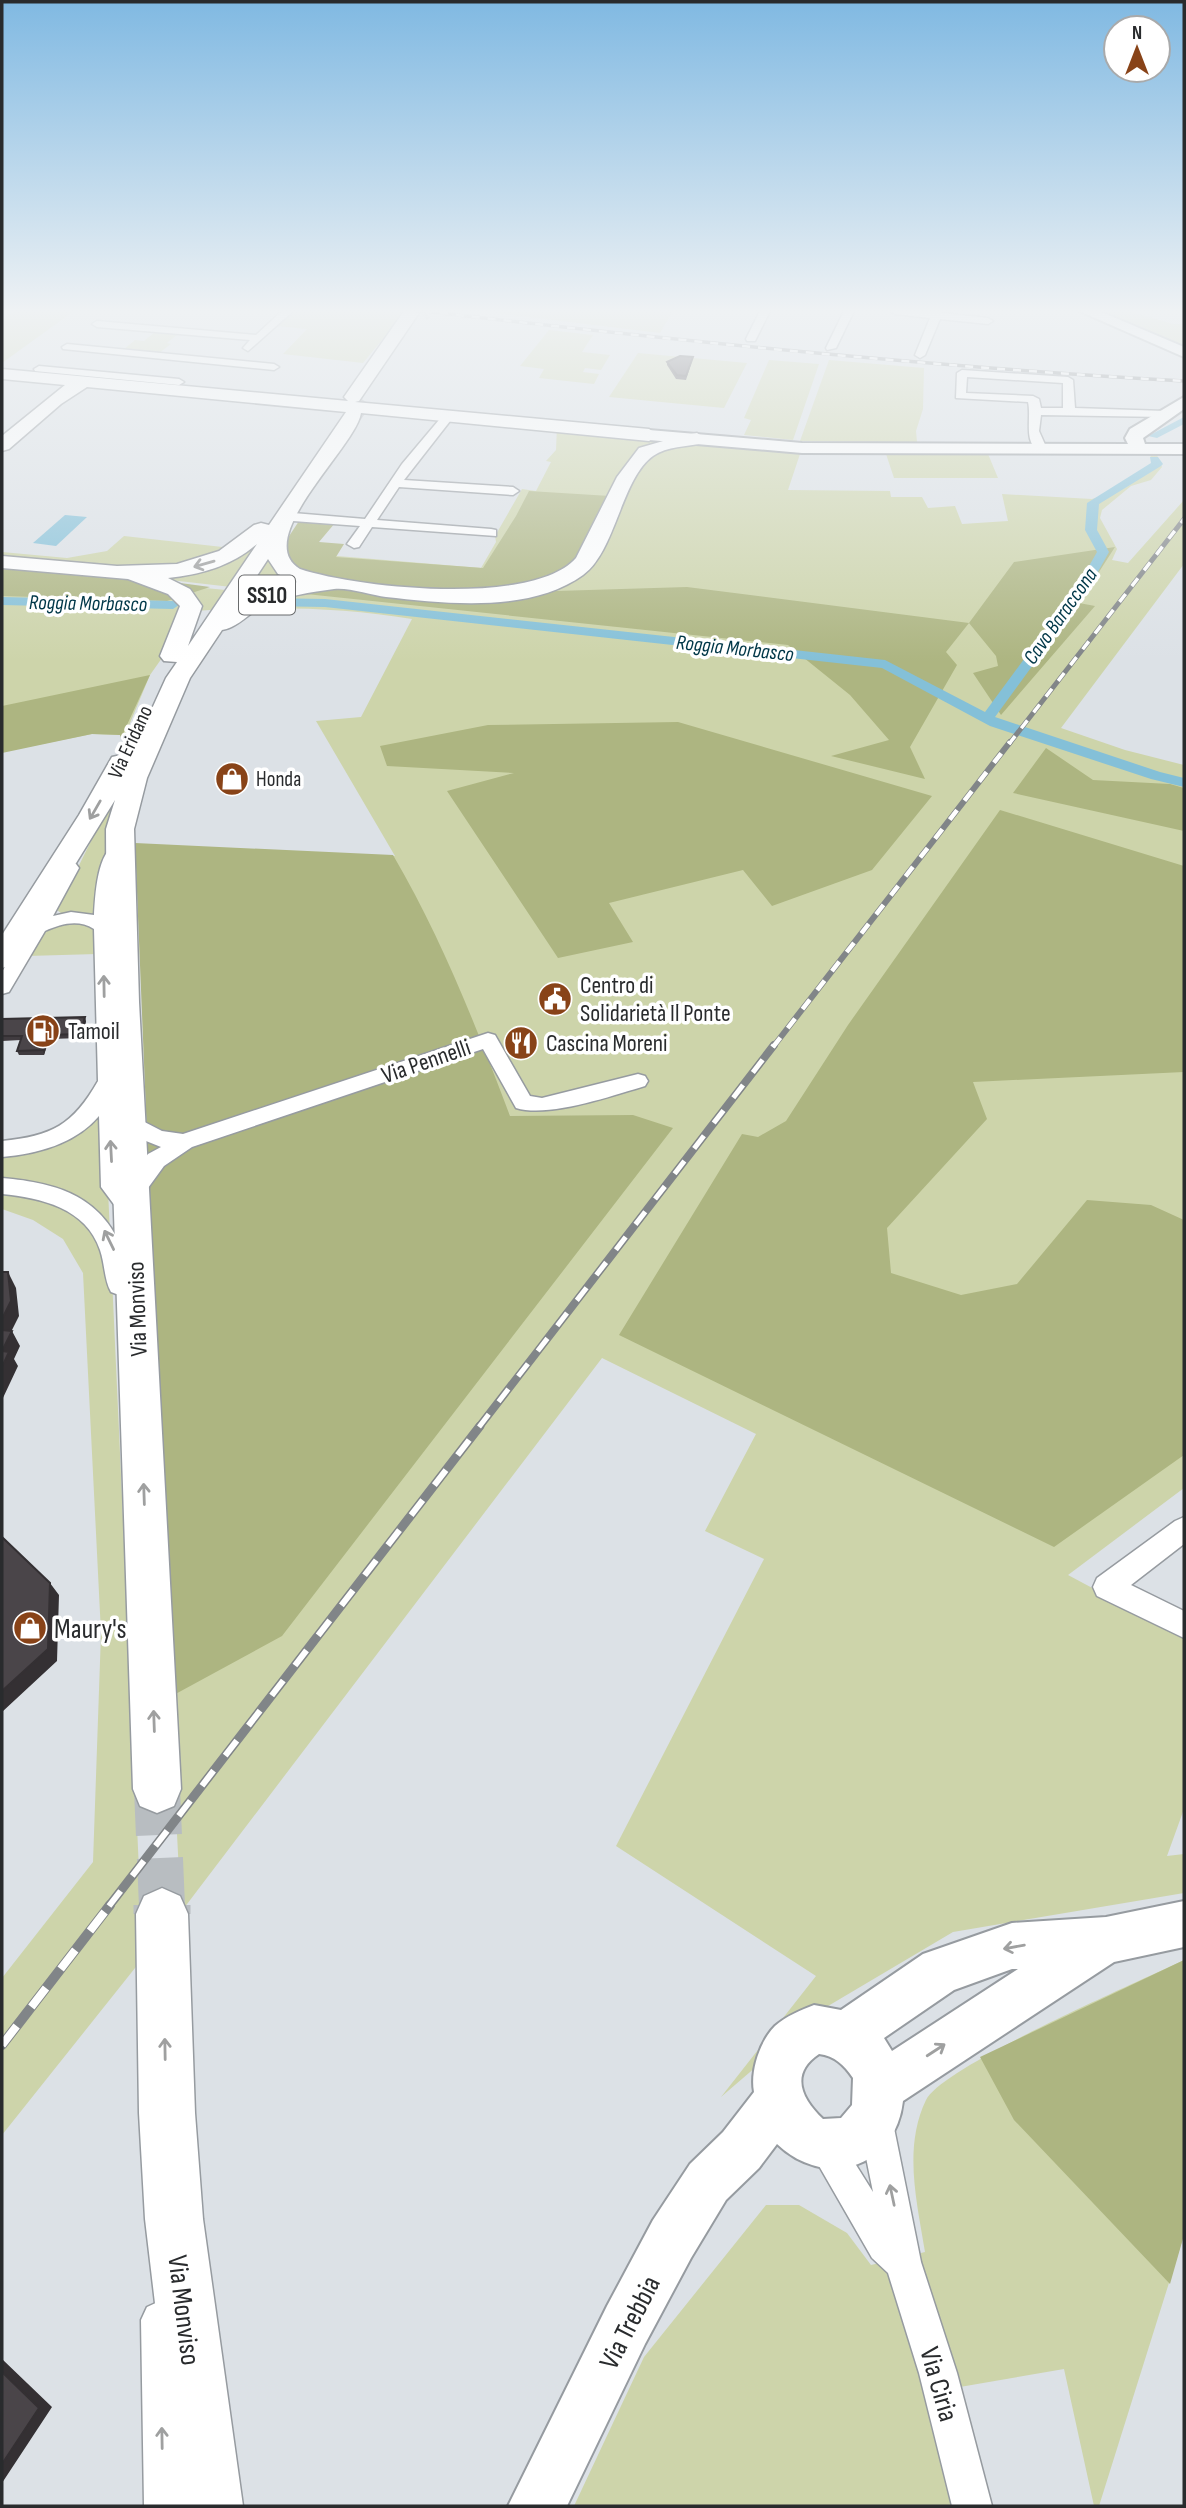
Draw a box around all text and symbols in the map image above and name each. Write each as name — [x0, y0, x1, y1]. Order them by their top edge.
north arrow — [1102, 14, 1172, 84]
text: N — [1132, 22, 1142, 45]
one-way arrow — [193, 559, 215, 572]
water label: Cavo Baraccona — [1018, 563, 1103, 669]
road number: SS10 — [239, 576, 295, 614]
water label: Roggia Morbasco — [29, 590, 148, 617]
water label: Roggia Morbasco — [675, 630, 796, 667]
street label: Via Eridano — [103, 702, 158, 783]
shop icon: Honda — [213, 760, 251, 798]
place label: Honda — [256, 767, 301, 792]
one-way arrow — [88, 800, 102, 820]
place label: Centro di Solidarietà Il Ponte — [580, 971, 731, 1028]
one-way arrow — [97, 975, 110, 998]
public building icon: Centro di Solidarietà Il Ponte — [536, 980, 574, 1018]
fuel station icon: Tamoil — [24, 1012, 62, 1050]
place label: Tamoil — [68, 1017, 120, 1046]
restaurant icon: Cascina Moreni — [502, 1024, 540, 1062]
place label: Cascina Moreni — [546, 1029, 668, 1058]
street label: Via Pennelli — [378, 1033, 474, 1090]
one-way arrow — [104, 1140, 117, 1163]
one-way arrow — [102, 1230, 115, 1251]
street label: Via Monviso — [121, 1261, 154, 1357]
one-way arrow — [138, 1483, 151, 1506]
shop icon: Maury's — [11, 1609, 49, 1647]
place label: Maury's — [54, 1613, 127, 1646]
one-way arrow — [147, 1711, 160, 1733]
one-way arrow — [1003, 1941, 1026, 1954]
one-way arrow — [159, 2037, 172, 2060]
one-way arrow — [926, 2043, 945, 2058]
one-way arrow — [884, 2184, 898, 2207]
street label: Via Monviso — [160, 2253, 207, 2367]
street label: Via Trebbia — [593, 2270, 668, 2375]
street label: Via Ciria — [912, 2343, 965, 2425]
one-way arrow — [156, 2427, 169, 2450]

